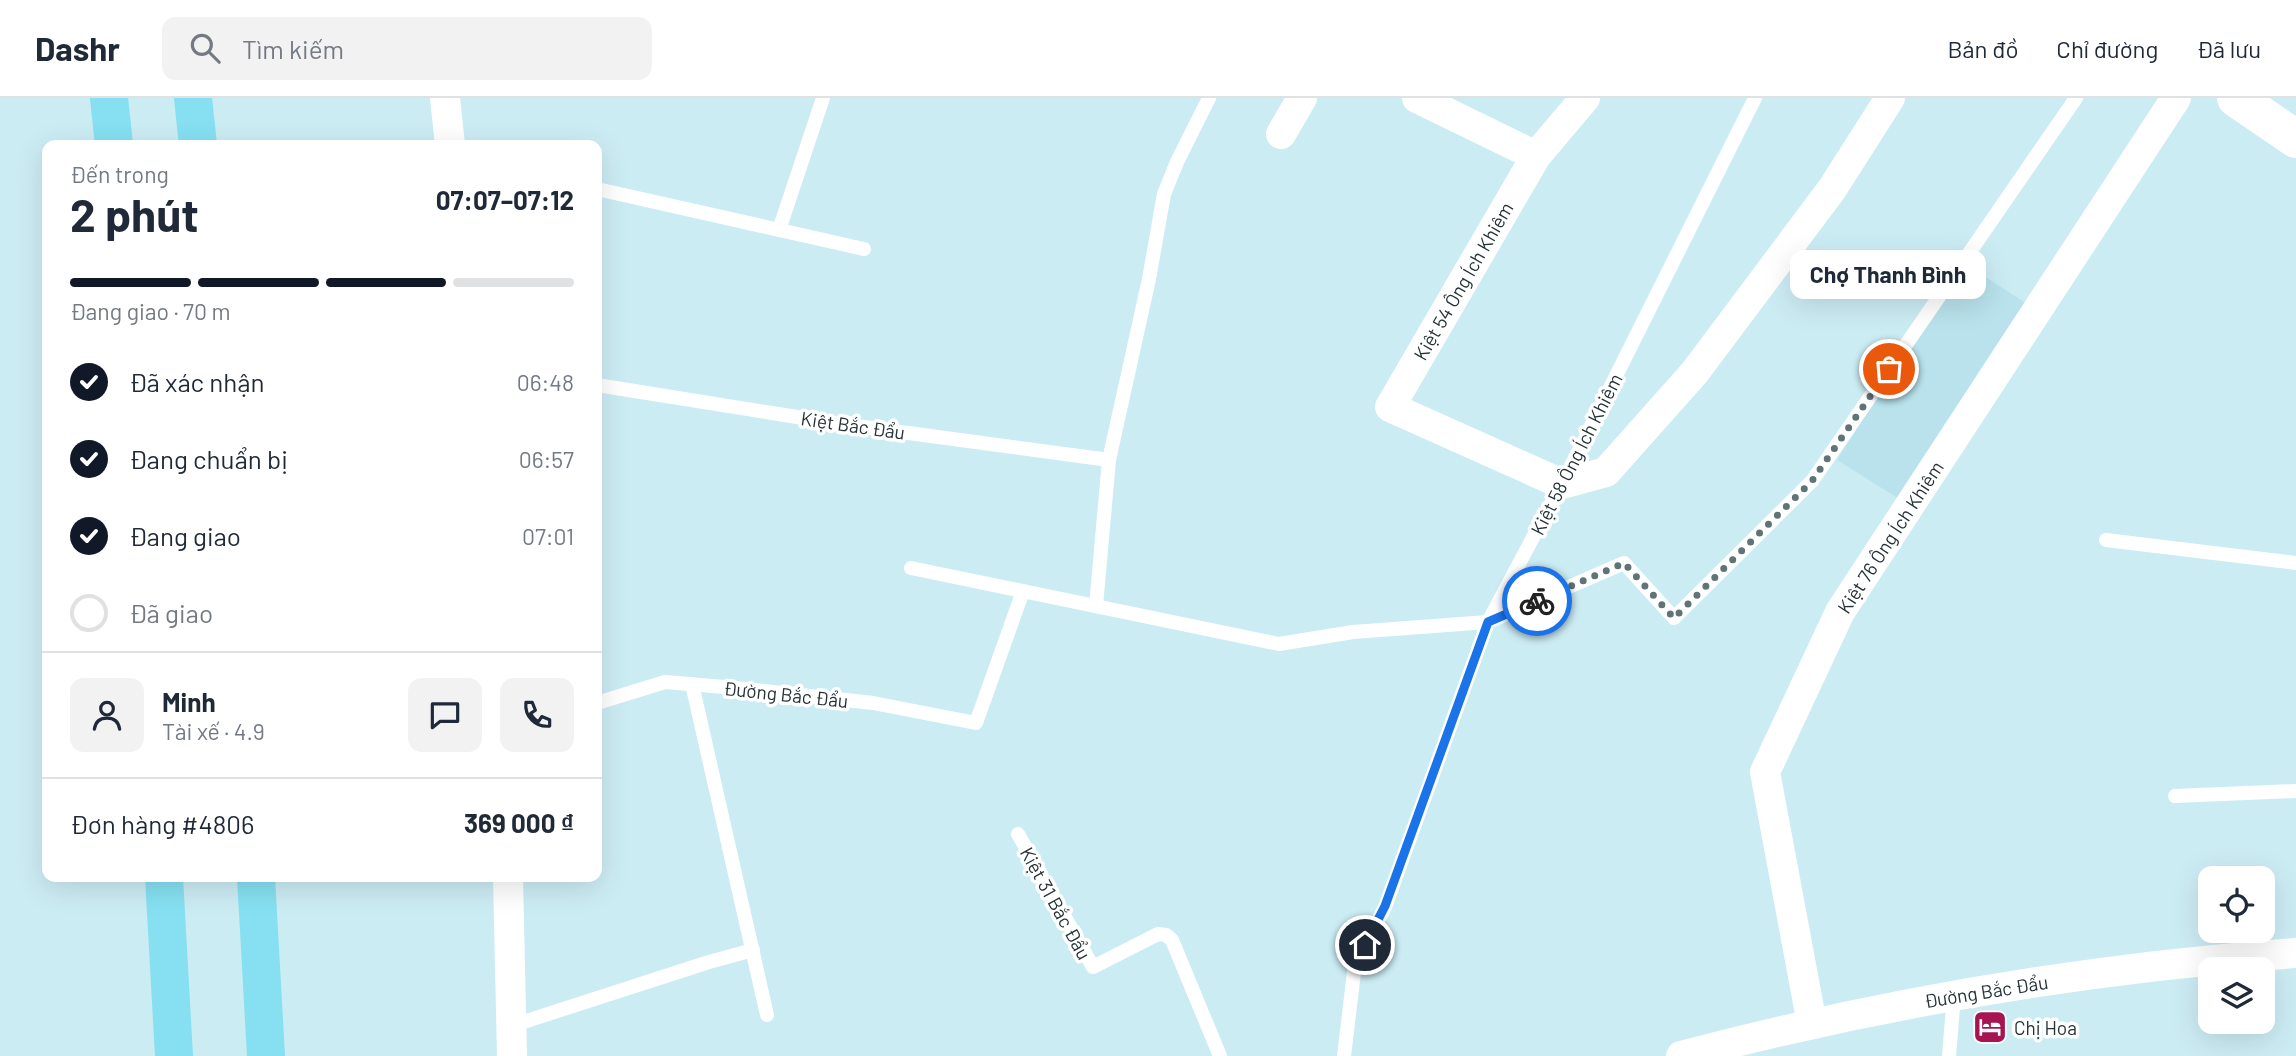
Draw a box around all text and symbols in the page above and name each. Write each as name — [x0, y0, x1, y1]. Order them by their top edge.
search box — [162, 17, 652, 80]
text: Dashr — [35, 28, 120, 68]
icon: search — [186, 29, 224, 67]
text: Tìm kiếm — [242, 33, 344, 64]
text: Bản đồ — [1947, 34, 2018, 63]
text: Chỉ đường — [2056, 34, 2158, 63]
text: Đã lưu — [2196, 34, 2261, 63]
text: Đến trong — [70, 160, 169, 188]
text: 07:07–07:12 — [436, 184, 574, 215]
text: 2 phút — [70, 186, 199, 241]
street label: Kiệt 54 Ông Ích Khiêm — [1408, 198, 1518, 364]
callout: Chợ Thanh Bình — [1791, 250, 1987, 299]
text: Chợ Thanh Bình — [1810, 260, 1966, 288]
text: Đang giao · 70 m — [70, 297, 231, 325]
pin — [1859, 339, 1919, 399]
icon: bag — [1870, 350, 1908, 388]
icon: check — [70, 363, 108, 401]
text: Đã xác nhận — [129, 366, 265, 397]
text: 06:48 — [517, 368, 574, 396]
street label: Kiệt 58 Ông Ích Khiêm — [1525, 369, 1627, 539]
street label: Kiệt Bắc Đẩu — [799, 406, 907, 444]
icon: check — [70, 440, 108, 478]
text: Đang chuẩn bị — [129, 443, 288, 474]
text: 06:57 — [519, 445, 574, 473]
street label: Kiệt 76 Ông Ích Khiêm — [1832, 456, 1948, 618]
icon: check — [70, 517, 108, 555]
text: Đang giao — [129, 520, 241, 551]
text: 07:01 — [522, 522, 574, 550]
courier — [1502, 566, 1572, 636]
icon: bike — [1518, 582, 1556, 620]
text: Đã giao — [129, 597, 213, 628]
street label: Đường Bắc Đẩu — [723, 676, 849, 712]
button: person — [70, 678, 144, 752]
button: chat — [408, 678, 482, 752]
button: phone — [500, 678, 574, 752]
text: Minh — [162, 686, 216, 717]
text: Tài xế · 4.9 — [162, 717, 265, 745]
text: 369 000 ₫ — [464, 807, 574, 838]
text: Đơn hàng #4806 — [70, 808, 254, 839]
street label: Kiệt 31 Bắc Đẩu — [1016, 843, 1096, 963]
map controls — [2198, 866, 2275, 1034]
button: locate — [2198, 866, 2275, 943]
pin — [1335, 915, 1395, 975]
icon: home — [1346, 926, 1384, 964]
button: layers — [2198, 957, 2275, 1034]
street label: Đường Bắc Đẩu — [1922, 970, 2050, 1012]
hotel icon: Chị Hoa — [1971, 1008, 2009, 1046]
place label: Chị Hoa — [2014, 1016, 2077, 1039]

